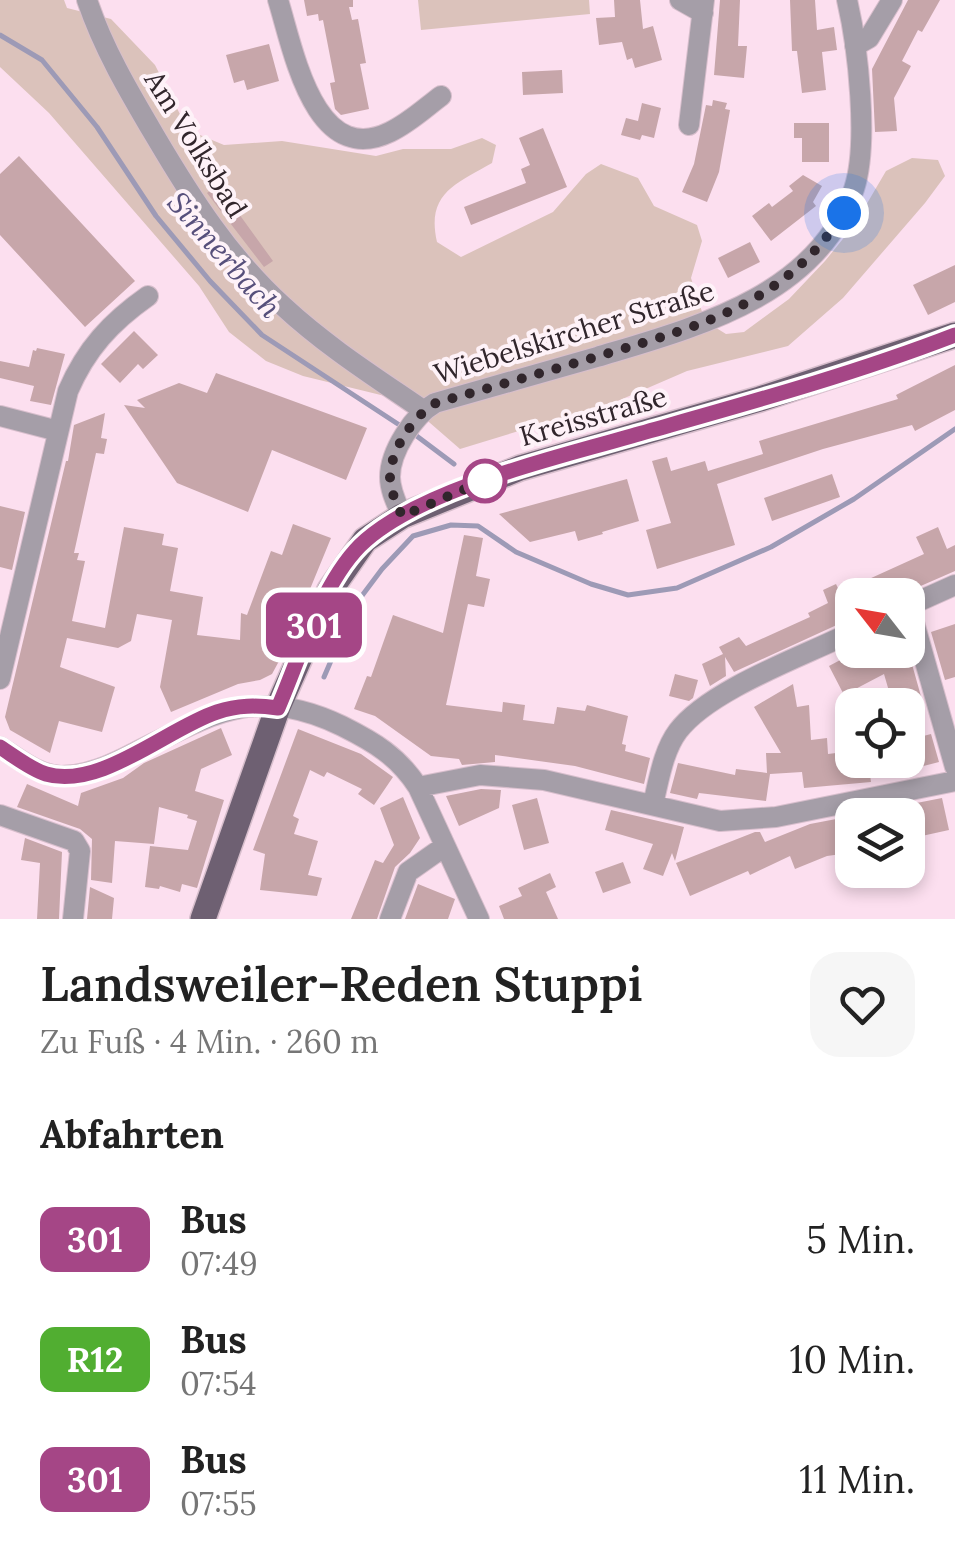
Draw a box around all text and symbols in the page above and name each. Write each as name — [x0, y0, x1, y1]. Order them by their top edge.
street label: Am Volksbad — [136, 63, 255, 224]
water label: Sinnerbach — [160, 184, 290, 325]
your location — [819, 188, 869, 238]
street label: Wiebelskircher Straße — [430, 272, 718, 392]
street label: Kreisstraße — [515, 378, 671, 454]
unlabelled marker — [464, 460, 506, 502]
north arrow — [835, 578, 925, 668]
map controls — [835, 578, 925, 888]
line badge: 301 — [256, 592, 372, 658]
text: 301 — [286, 603, 342, 648]
button: locate — [835, 688, 925, 778]
button: layers — [835, 798, 925, 888]
button: heart — [810, 952, 915, 1057]
text: Landsweiler-Reden Stuppi — [40, 953, 643, 1014]
text: Zu Fuß · 4 Min. · 260 m — [40, 1021, 379, 1062]
text: Abfahrten — [40, 1110, 224, 1158]
text: Bus — [180, 1195, 247, 1243]
text: 5 Min. — [806, 1215, 915, 1263]
text: 301 — [67, 1217, 123, 1262]
text: 07:49 — [180, 1243, 258, 1284]
text: Bus — [180, 1315, 247, 1363]
text: 10 Min. — [790, 1335, 915, 1383]
text: R12 — [67, 1337, 123, 1382]
text: 07:54 — [180, 1363, 257, 1404]
text: Bus — [180, 1435, 247, 1483]
text: 11 Min. — [799, 1455, 915, 1503]
text: 301 — [67, 1457, 123, 1502]
text: 07:55 — [180, 1483, 257, 1524]

